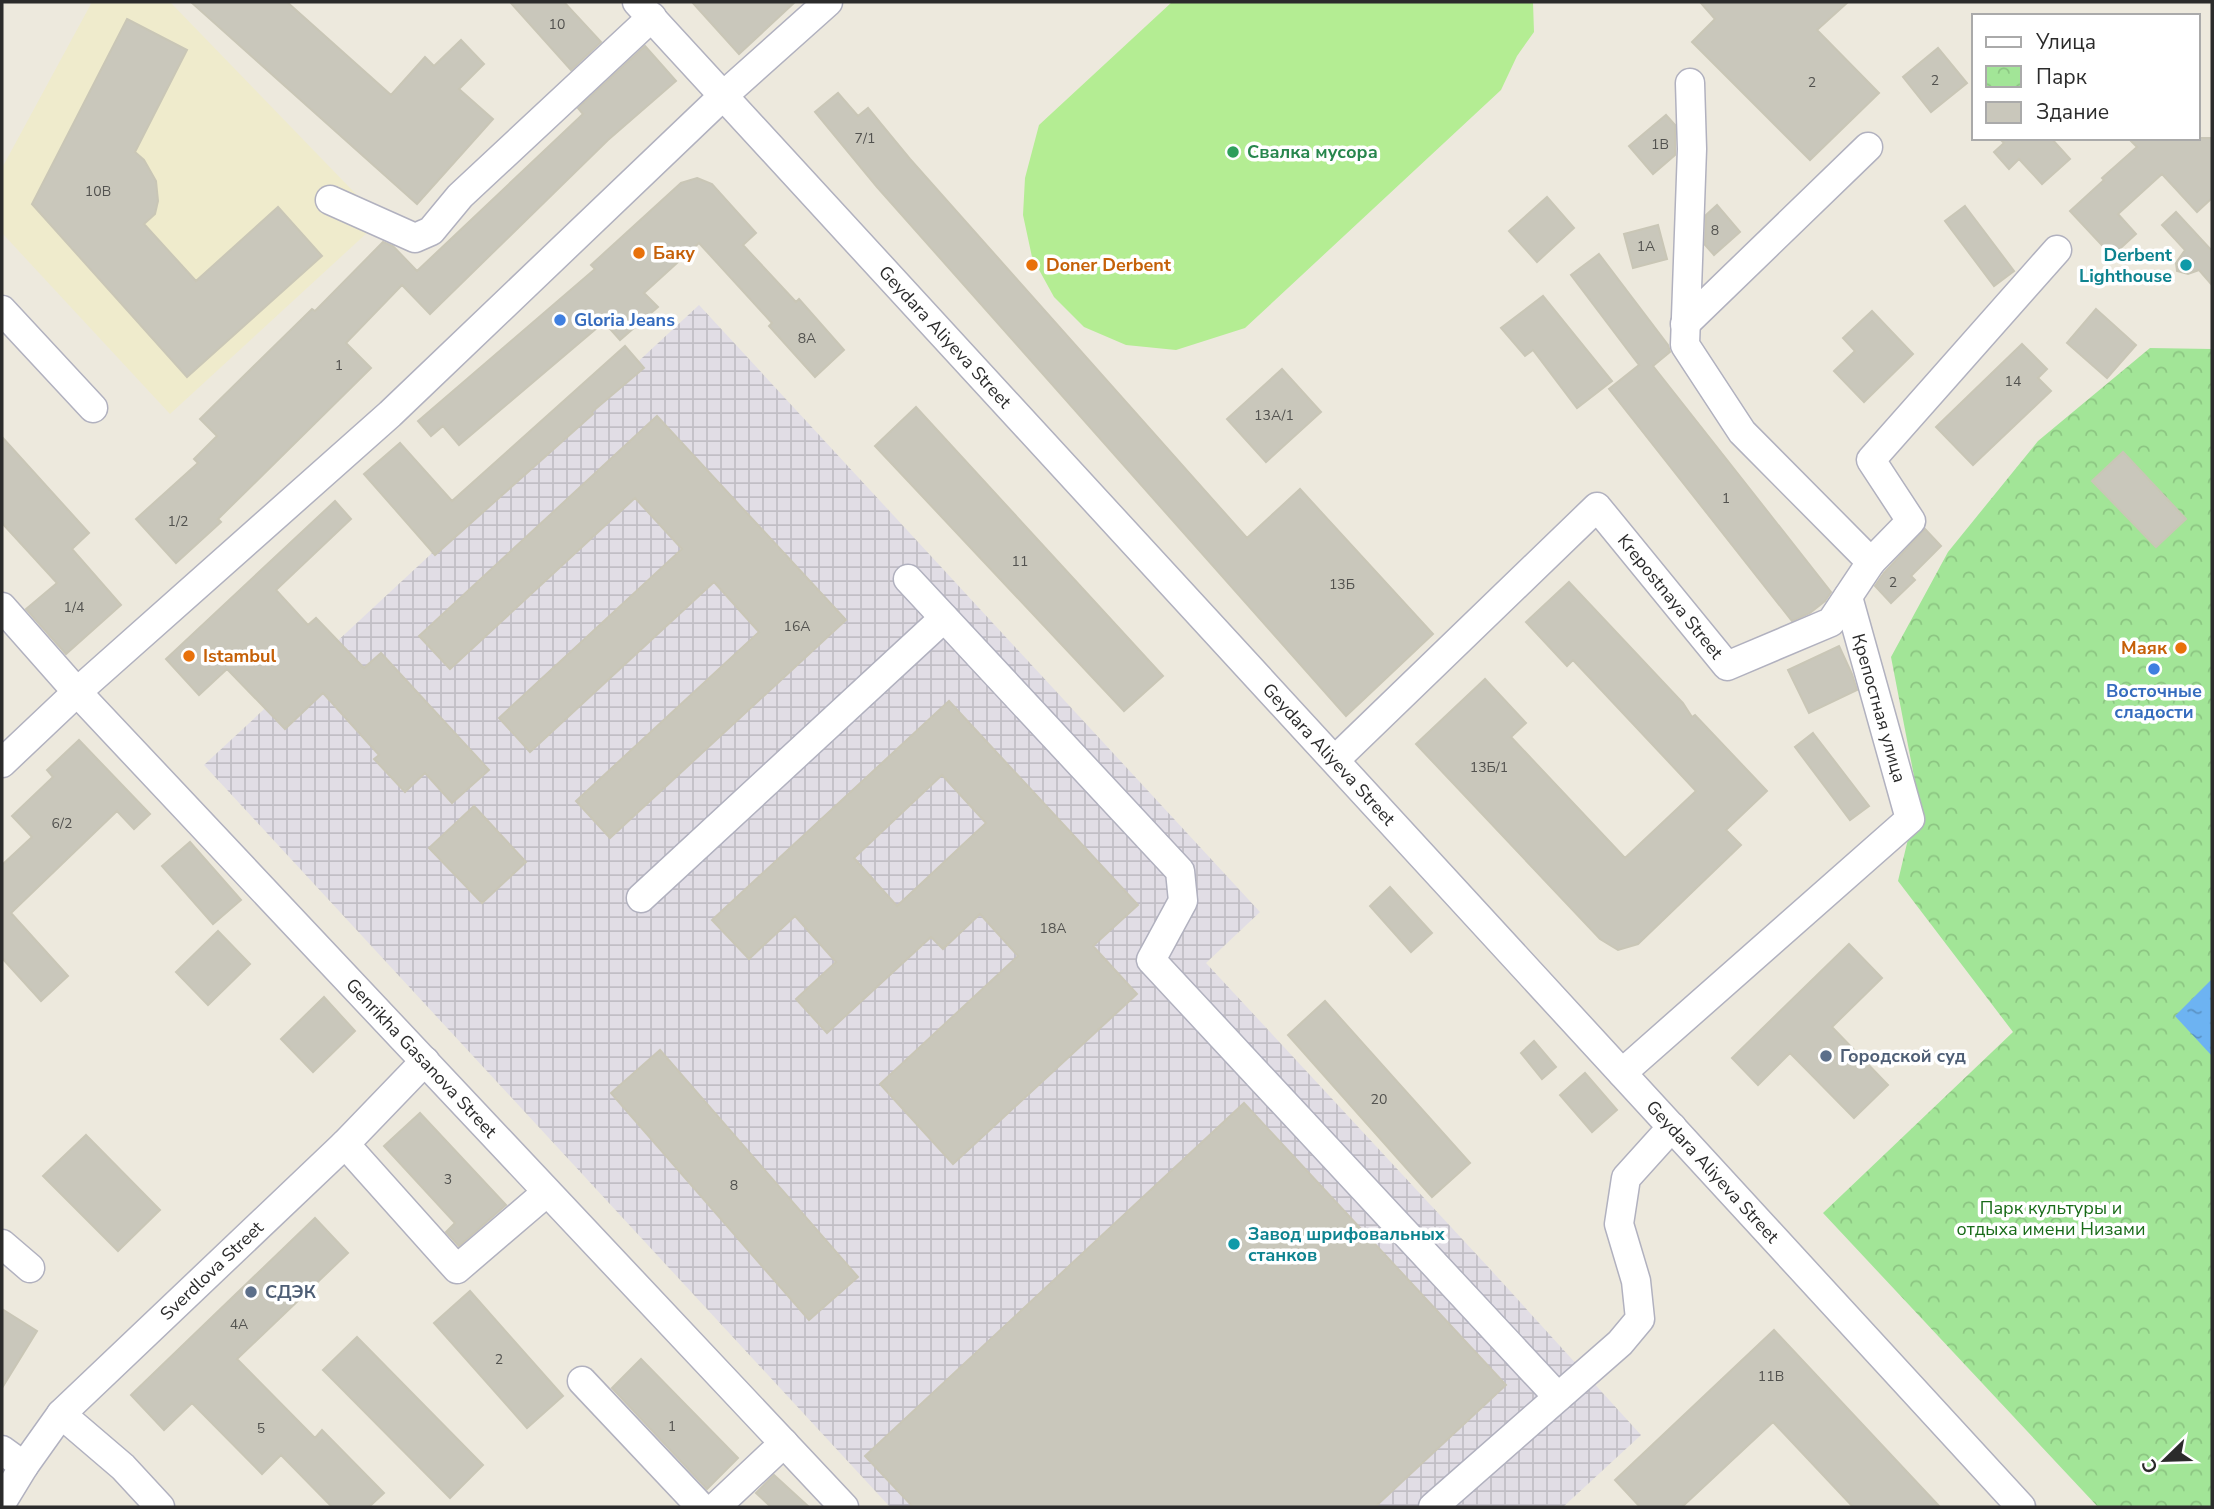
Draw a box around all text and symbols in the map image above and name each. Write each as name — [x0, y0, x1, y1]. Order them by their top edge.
legend — [1972, 14, 2200, 140]
house number: 10 — [549, 15, 565, 34]
text: Улица — [2035, 28, 2096, 56]
text: Парк — [2036, 63, 2088, 91]
house number: 2 — [1931, 71, 1939, 90]
house number: 2 — [1808, 73, 1816, 92]
text: Здание — [2036, 98, 2109, 126]
house number: 7/1 — [855, 129, 875, 148]
house number: 1В — [1651, 135, 1669, 154]
place label: Свалка мусора — [1247, 140, 1378, 164]
marker: Свалка мусора — [1225, 144, 1241, 160]
house number: 10В — [85, 182, 111, 201]
house number: 8 — [1711, 221, 1719, 240]
house number: 1А — [1637, 237, 1655, 256]
place label: Баку — [653, 241, 695, 265]
place label: Derbent Lighthouse — [2079, 243, 2172, 288]
marker: Баку — [631, 245, 647, 261]
place label: Doner Derbent — [1046, 253, 1171, 277]
marker: Doner Derbent — [1024, 257, 1040, 273]
marker: Derbent Lighthouse — [2178, 257, 2194, 273]
street label: Geydara Aliyeva Street — [873, 260, 1017, 414]
place label: Gloria Jeans — [574, 308, 675, 332]
marker: Gloria Jeans — [552, 312, 568, 328]
house number: 8А — [798, 329, 816, 348]
house number: 1 — [335, 356, 343, 375]
house number: 14 — [2005, 372, 2021, 391]
house number: 13А/1 — [1254, 406, 1294, 425]
house number: 1 — [1722, 489, 1730, 508]
house number: 1/2 — [168, 512, 188, 531]
street label: Krepostnaya Street — [1612, 529, 1729, 665]
house number: 11 — [1012, 552, 1028, 571]
house number: 2 — [1889, 573, 1897, 592]
house number: 13Б — [1329, 575, 1355, 594]
house number: 1/4 — [64, 598, 84, 617]
house number: 16А — [783, 617, 811, 636]
street label: Крепостная улица — [1846, 631, 1912, 785]
place label: Маяк — [2121, 636, 2168, 660]
marker: Маяк — [2173, 640, 2189, 656]
place label: Istambul — [203, 644, 277, 668]
marker: Istambul — [181, 648, 197, 664]
marker: Восточные сладости — [2146, 661, 2162, 677]
street label: Geydara Aliyeva Street — [1257, 678, 1401, 831]
place label: Восточные сладости — [2106, 679, 2202, 724]
house number: 13Б/1 — [1470, 758, 1508, 777]
house number: 6/2 — [52, 814, 72, 833]
house number: 18А — [1039, 919, 1067, 938]
street label: Genrikha Gasanova Street — [341, 973, 503, 1143]
place label: Городской суд — [1840, 1044, 1966, 1068]
marker: Городской суд — [1818, 1048, 1834, 1064]
house number: 20 — [1371, 1090, 1387, 1109]
street label: Geydara Aliyeva Street — [1641, 1095, 1785, 1249]
house number: 3 — [444, 1170, 452, 1189]
house number: 8 — [730, 1176, 738, 1195]
park label: Парк культуры и отдыха имени Низами — [1957, 1196, 2145, 1241]
street label: Sverdlova Street — [155, 1215, 269, 1326]
place label: Завод шрифовальных станков — [1248, 1222, 1446, 1267]
marker: Завод шрифовальных станков — [1226, 1236, 1242, 1252]
place label: СДЭК — [265, 1280, 317, 1304]
marker: СДЭК — [243, 1284, 259, 1300]
house number: 4А — [230, 1315, 248, 1334]
house number: 2 — [495, 1350, 503, 1369]
house number: 11В — [1758, 1367, 1784, 1386]
house number: 1 — [668, 1417, 676, 1436]
house number: 5 — [257, 1419, 265, 1438]
north arrow — [2130, 1425, 2200, 1495]
text: С — [2136, 1455, 2165, 1477]

